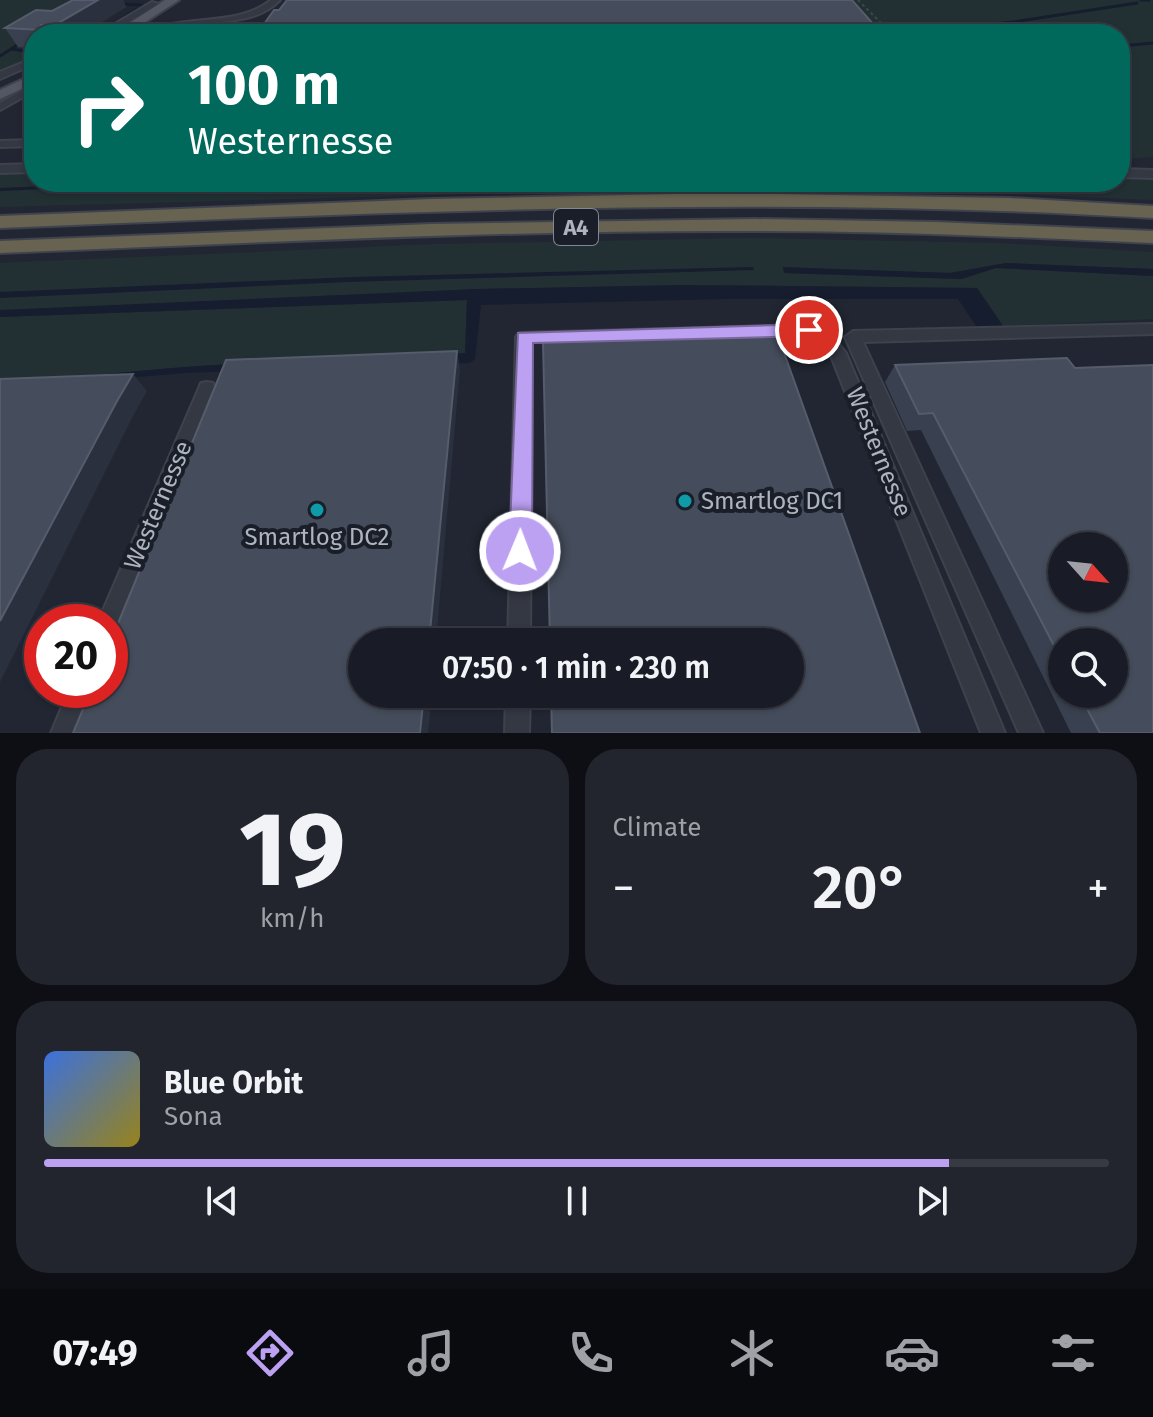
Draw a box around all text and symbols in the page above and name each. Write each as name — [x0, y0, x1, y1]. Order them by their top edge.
text: 100 m — [188, 52, 340, 119]
icon: right — [56, 56, 160, 160]
text: Westernesse — [188, 120, 393, 164]
road number: A4 — [554, 209, 598, 245]
pin — [775, 296, 843, 364]
icon: arrive — [787, 308, 831, 352]
street label: Westernesse — [840, 383, 918, 521]
street label: Westernesse — [118, 437, 198, 573]
place label: Smartlog DC1 — [701, 487, 843, 515]
marker: Smartlog DC1 — [676, 492, 694, 510]
marker: Smartlog DC2 — [308, 501, 326, 519]
position arrow — [478, 509, 562, 593]
place label: Smartlog DC2 — [245, 523, 389, 551]
north arrow — [1048, 532, 1128, 612]
map controls — [1048, 532, 1128, 708]
speed limit sign: 20 — [24, 604, 128, 708]
button: search — [1048, 628, 1128, 708]
text: 07:50 · 1 min · 230 m — [442, 650, 710, 686]
text: 19 — [239, 788, 346, 913]
text: Climate — [613, 812, 701, 843]
text: 20° — [812, 852, 909, 924]
text: − — [613, 862, 635, 915]
text: + — [1087, 862, 1109, 915]
text: km/h — [260, 903, 324, 934]
text: Blue Orbit — [164, 1065, 303, 1101]
text: Sona — [164, 1101, 223, 1132]
icon: previous — [200, 1179, 244, 1223]
icon: pause — [555, 1179, 599, 1223]
icon: next — [910, 1179, 954, 1223]
icon: directions — [242, 1325, 298, 1381]
icon: music — [403, 1325, 459, 1381]
icon: phone — [563, 1325, 619, 1381]
icon: climate — [724, 1325, 780, 1381]
icon: car — [884, 1325, 940, 1381]
icon: filters — [1045, 1325, 1101, 1381]
text: 07:49 — [52, 1331, 138, 1375]

